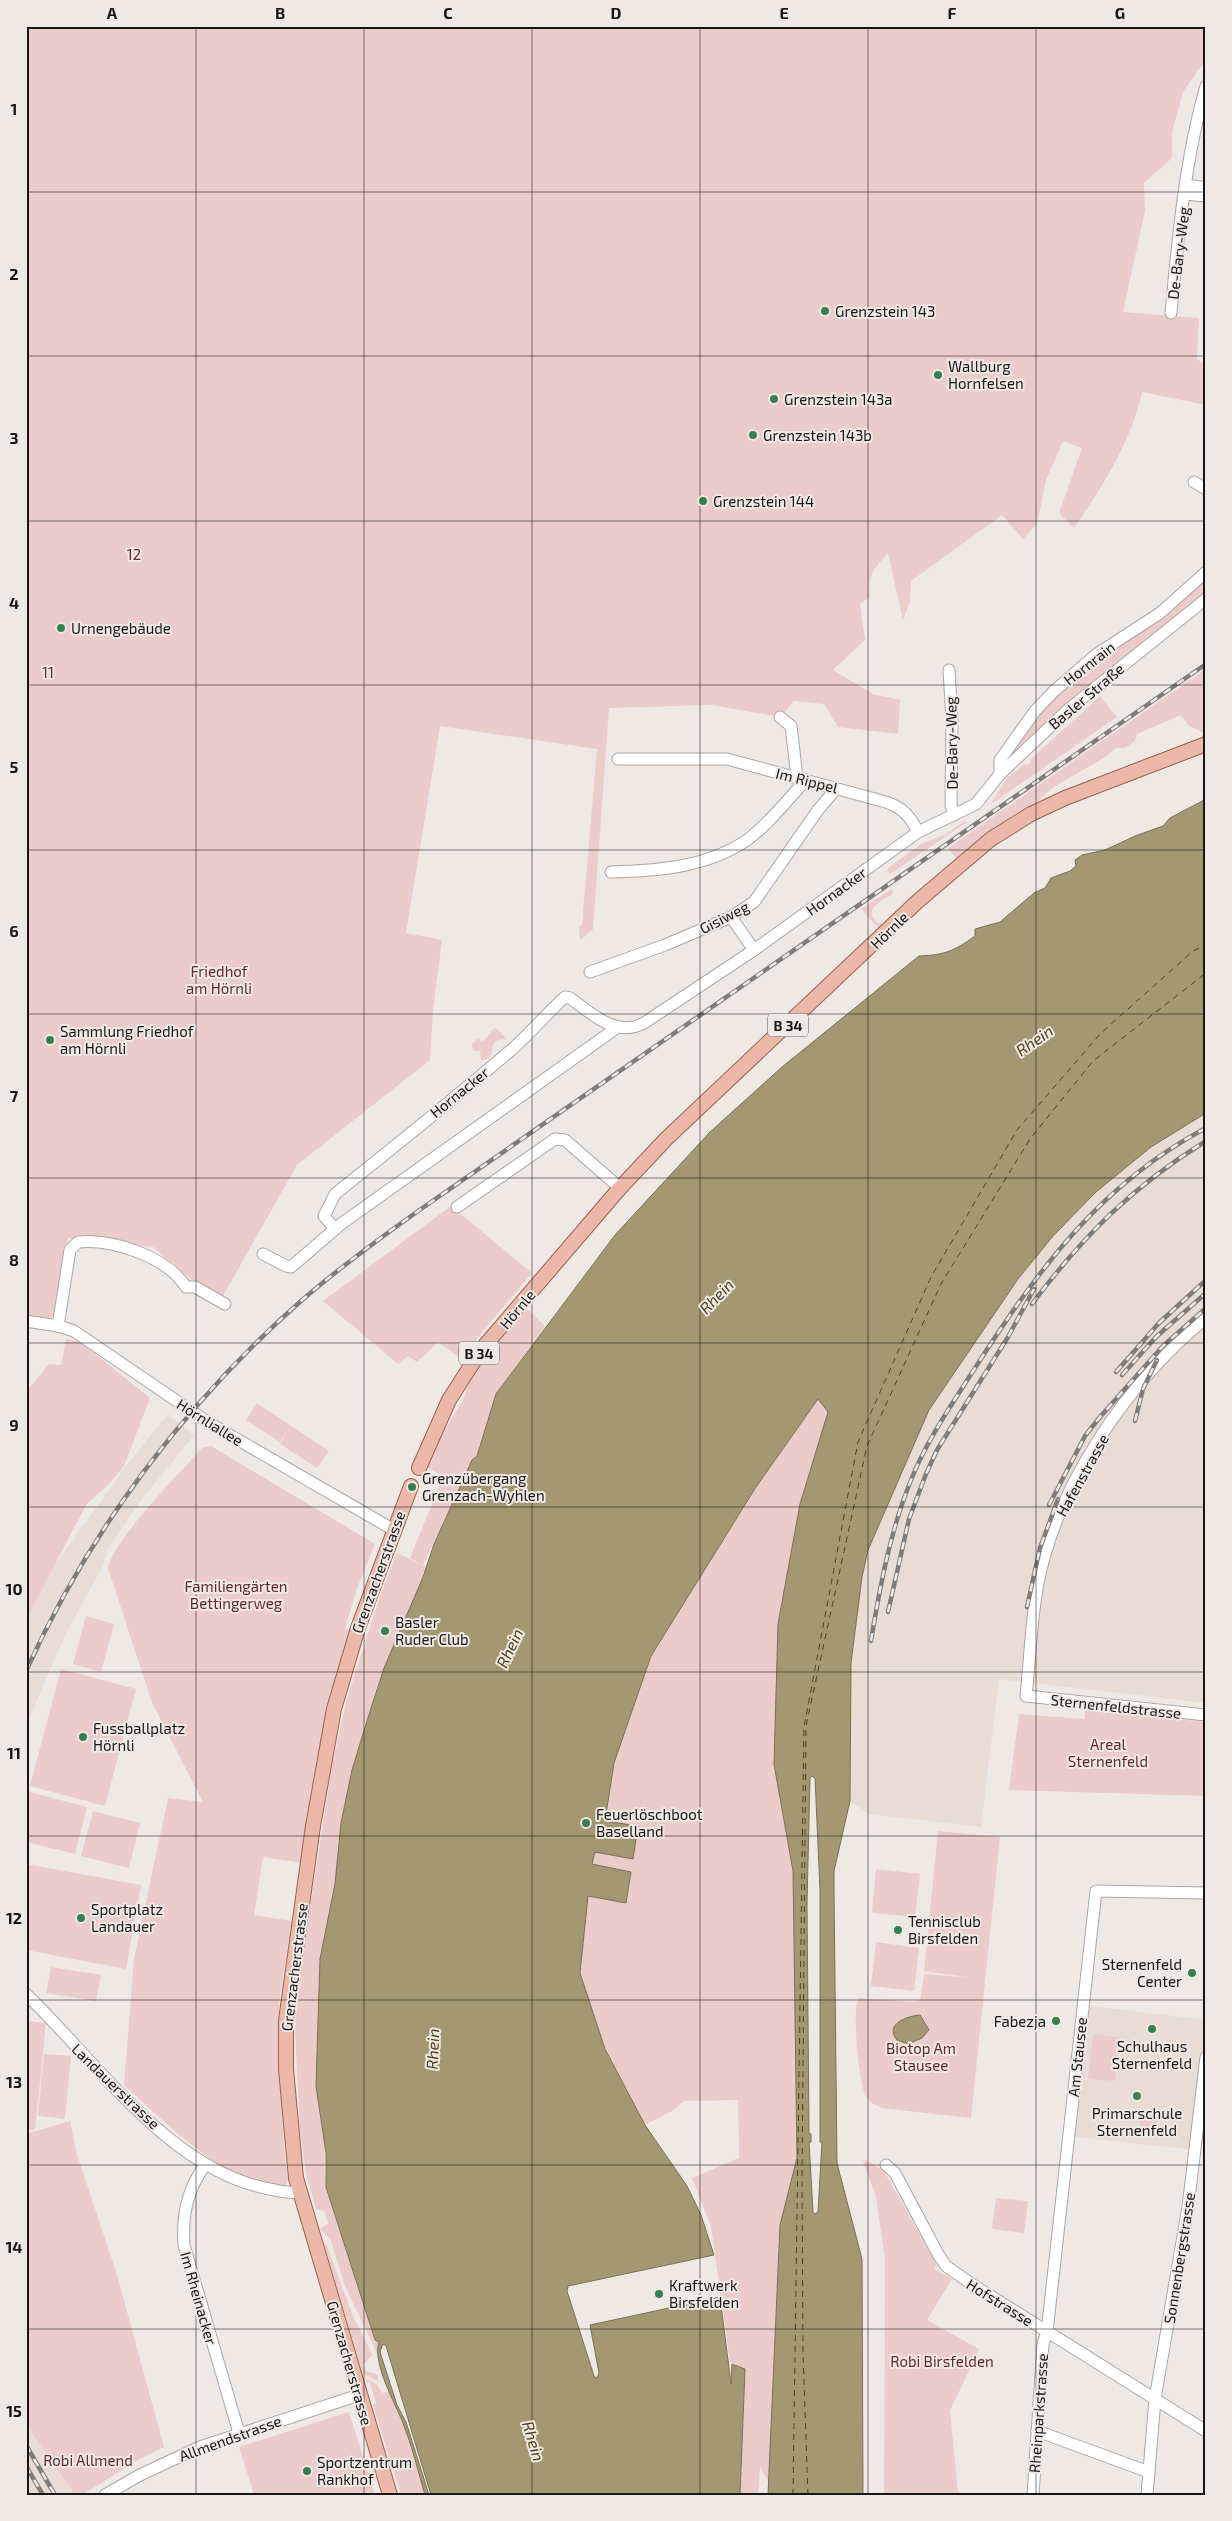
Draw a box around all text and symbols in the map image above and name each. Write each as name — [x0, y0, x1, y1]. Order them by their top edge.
text: A — [107, 3, 118, 22]
text: B — [275, 3, 285, 22]
text: C — [443, 3, 453, 22]
text: D — [611, 3, 622, 22]
text: E — [779, 3, 789, 22]
text: F — [948, 3, 957, 22]
text: G — [1115, 3, 1125, 22]
text: 1 — [11, 99, 17, 118]
street label: De-Bary-Weg — [1163, 205, 1193, 300]
text: 2 — [9, 264, 19, 283]
place label: Grenzstein 143 — [835, 302, 935, 320]
marker: Grenzstein 143 — [819, 305, 831, 317]
place label: Wallburg Hornfelsen — [948, 357, 1024, 392]
marker: Wallburg Hornfelsen — [932, 369, 944, 381]
place label: Grenzstein 143a — [784, 390, 893, 408]
marker: Grenzstein 143a — [768, 393, 780, 405]
place label: Grenzstein 143b — [763, 426, 872, 444]
text: 3 — [9, 428, 19, 447]
marker: Grenzstein 143b — [747, 429, 759, 441]
place label: Grenzstein 144 — [713, 492, 814, 510]
marker: Grenzstein 144 — [697, 495, 709, 507]
park label: 12 — [127, 545, 141, 563]
text: 4 — [9, 593, 19, 612]
place label: Urnengebäude — [71, 619, 171, 637]
marker: Urnengebäude — [55, 622, 67, 634]
street label: Hornrain — [1060, 637, 1118, 689]
street label: Basler Straße — [1045, 659, 1127, 733]
park label: 11 — [42, 663, 54, 681]
street label: De-Bary-Weg — [941, 696, 961, 790]
text: 5 — [10, 757, 19, 776]
street label: Im Rippel — [774, 764, 840, 797]
street label: Hornacker — [802, 863, 870, 919]
street label: Gisiweg — [696, 897, 752, 937]
street label: Hörnle — [866, 908, 912, 952]
text: 6 — [9, 921, 19, 940]
park label: Friedhof am Hörnli — [186, 962, 252, 997]
road number: B 34 — [768, 1014, 808, 1036]
water label: Rhein — [1012, 1020, 1056, 1060]
place label: Sammlung Friedhof am Hörnli — [60, 1022, 194, 1057]
marker: Sammlung Friedhof am Hörnli — [44, 1034, 56, 1046]
street label: Hornacker — [426, 1063, 492, 1121]
text: 7 — [10, 1086, 19, 1105]
text: 8 — [9, 1250, 19, 1269]
water label: Rhein — [695, 1275, 737, 1317]
street label: Hörnle — [495, 1286, 539, 1332]
road number: B 34 — [459, 1342, 499, 1365]
street label: Hörnliallee — [174, 1395, 246, 1449]
text: 9 — [9, 1415, 19, 1434]
street label: Hafenstrasse — [1052, 1431, 1112, 1519]
place label: Grenzübergang Grenzach-Wyhlen — [422, 1469, 545, 1504]
marker: Grenzübergang Grenzach-Wyhlen — [406, 1481, 418, 1493]
street label: Grenzacherstrasse — [347, 1508, 409, 1636]
park label: Familiengärten Bettingerweg — [185, 1577, 287, 1612]
text: 10 — [5, 1579, 23, 1598]
place label: Basler Ruder Club — [395, 1613, 469, 1648]
marker: Basler Ruder Club — [379, 1625, 391, 1637]
water label: Rhein — [492, 1625, 526, 1671]
street label: Sternenfeldstrasse — [1050, 1690, 1182, 1722]
place label: Fussballplatz Hörnli — [93, 1719, 185, 1754]
marker: Fussballplatz Hörnli — [77, 1731, 89, 1743]
park label: Areal Sternenfeld — [1068, 1735, 1148, 1770]
text: 11 — [7, 1743, 21, 1762]
place label: Feuerlöschboot Baselland — [596, 1805, 703, 1840]
marker: Feuerlöschboot Baselland — [580, 1817, 592, 1829]
place label: Sportplatz Landauer — [91, 1900, 163, 1935]
street label: Grenzacherstrasse — [277, 1902, 311, 2032]
text: 12 — [6, 1908, 22, 1927]
marker: Sportplatz Landauer — [75, 1912, 87, 1924]
place label: Tennisclub Birsfelden — [908, 1912, 981, 1947]
marker: Tennisclub Birsfelden — [892, 1924, 904, 1936]
place label: Sternenfeld Center — [1102, 1955, 1182, 1990]
marker: Sternenfeld Center — [1186, 1967, 1198, 1979]
place label: Fabezja — [994, 2012, 1046, 2031]
marker: Fabezja — [1050, 2015, 1062, 2027]
street label: Am Stausee — [1064, 2016, 1090, 2098]
marker: Schulhaus Sternenfeld — [1146, 2023, 1158, 2035]
water label: Rhein — [422, 2028, 442, 2070]
place label: Schulhaus Sternenfeld — [1112, 2037, 1192, 2072]
park label: Biotop Am Stausee — [886, 2039, 956, 2074]
street label: Landauerstrasse — [68, 2040, 164, 2132]
text: 13 — [6, 2072, 22, 2091]
marker: Primarschule Sternenfeld — [1131, 2090, 1143, 2102]
place label: Primarschule Sternenfeld — [1092, 2104, 1182, 2139]
street label: Sonnenbergstrasse — [1160, 2191, 1198, 2325]
text: 14 — [5, 2237, 23, 2256]
street label: Im Rheinacker — [177, 2249, 221, 2347]
street label: Hofstrasse — [963, 2274, 1037, 2330]
place label: Kraftwerk Birsfelden — [669, 2276, 739, 2311]
marker: Kraftwerk Birsfelden — [653, 2288, 665, 2300]
street label: Grenzacherstrasse — [324, 2299, 376, 2427]
park label: Robi Birsfelden — [890, 2352, 994, 2370]
street label: Rheinparkstrasse — [1025, 2353, 1051, 2473]
text: 15 — [6, 2401, 22, 2420]
street label: Allmendstrasse — [176, 2411, 284, 2465]
water label: Rhein — [519, 2419, 549, 2463]
park label: Robi Allmend — [43, 2451, 133, 2469]
place label: Sportzentrum Rankhof — [317, 2453, 412, 2488]
marker: Sportzentrum Rankhof — [301, 2465, 313, 2477]

